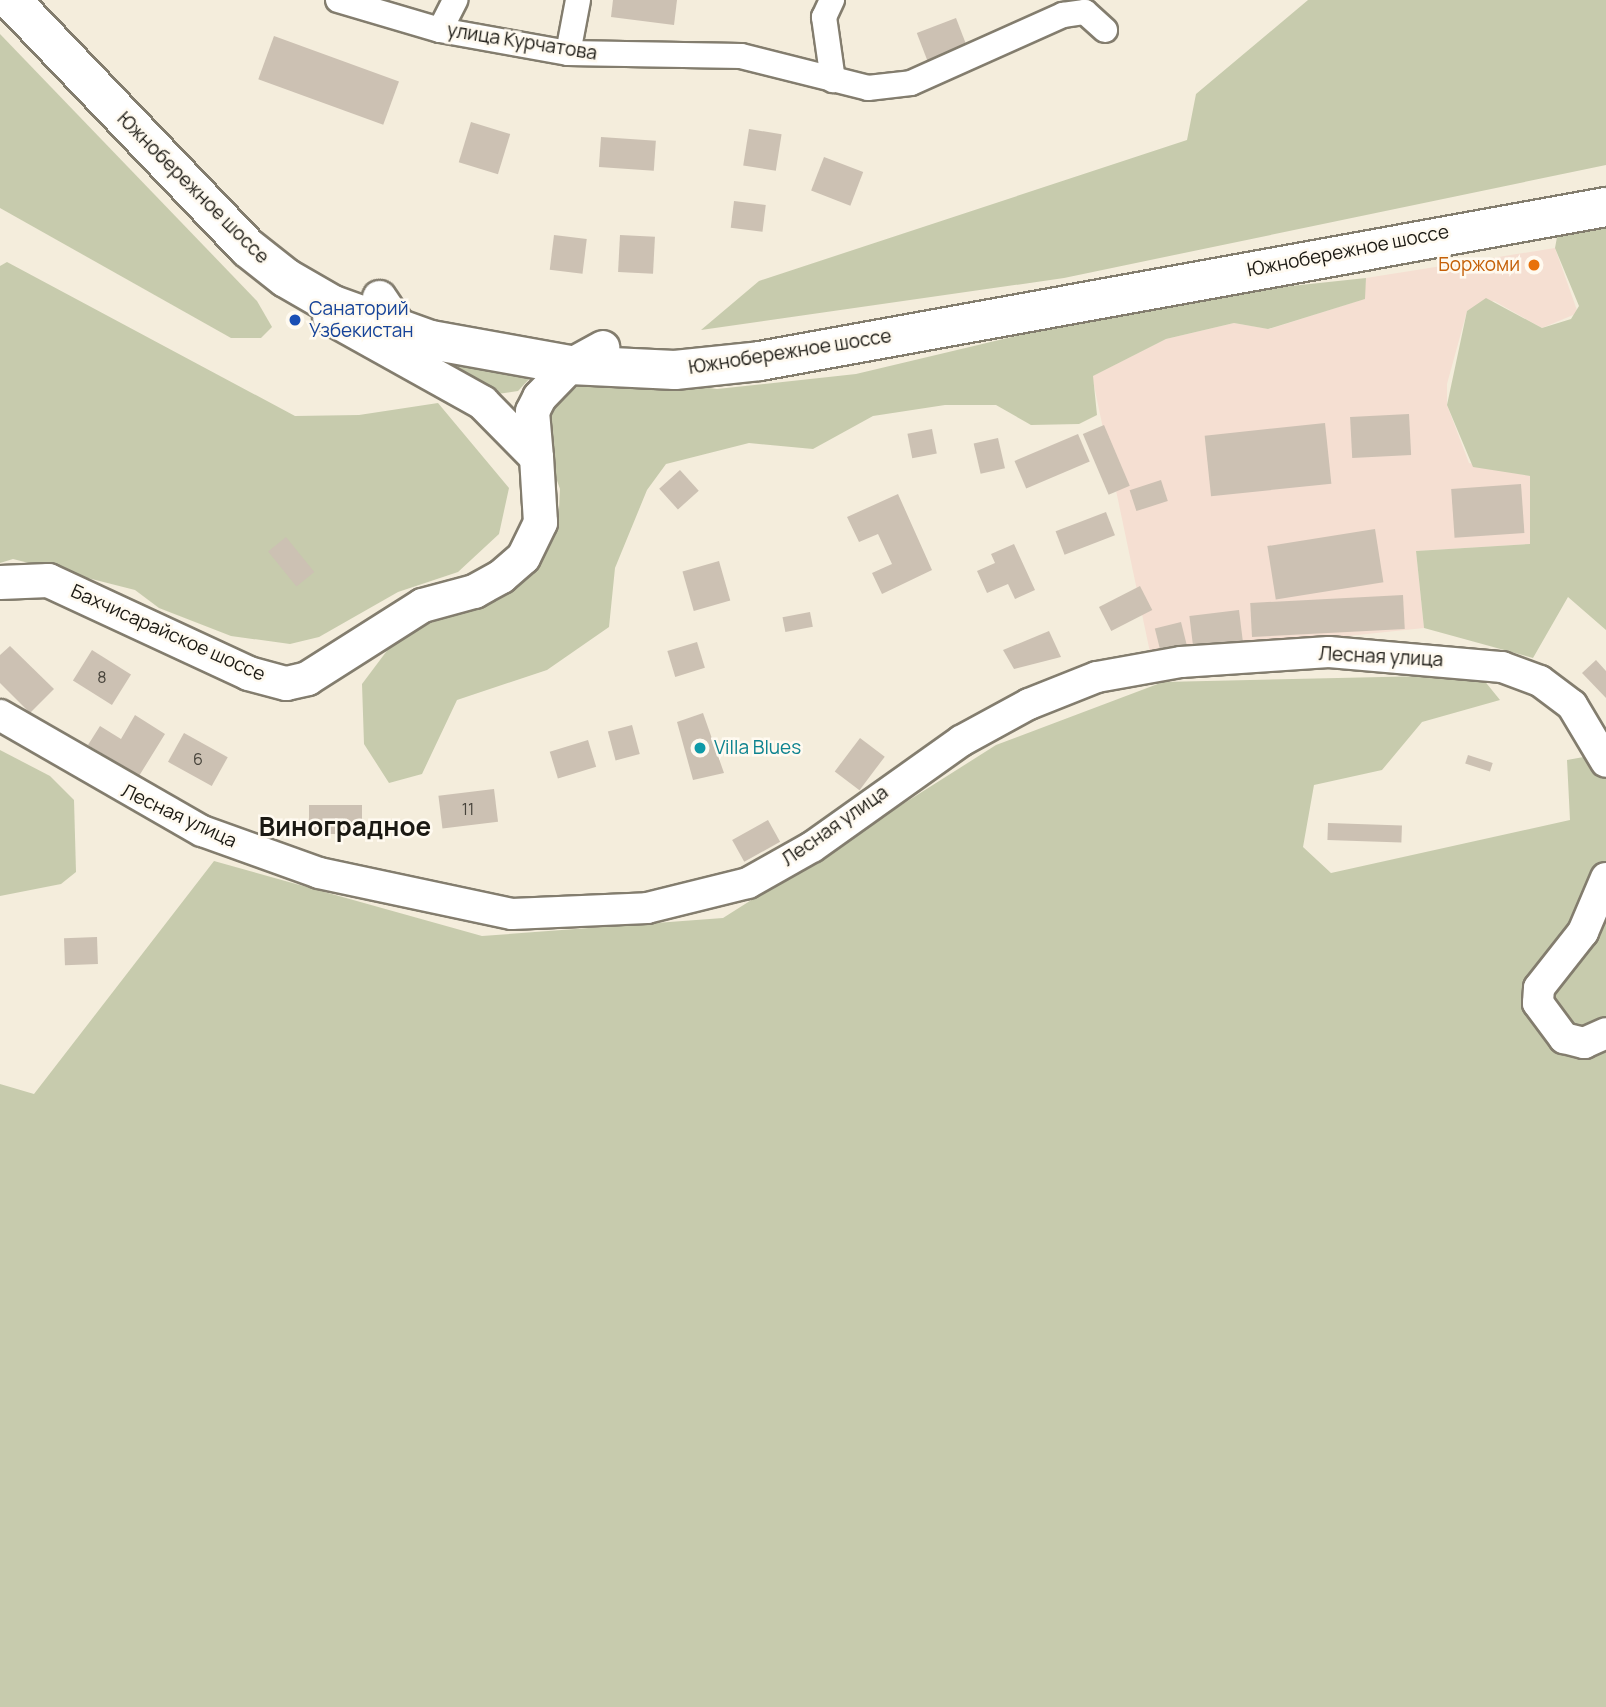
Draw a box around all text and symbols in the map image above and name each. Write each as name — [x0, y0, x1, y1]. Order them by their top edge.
street label: улица Курчатова — [445, 19, 599, 65]
street label: Южнобережное шоссе — [112, 107, 274, 269]
street label: Южнобережное шоссе — [1245, 220, 1451, 282]
place label: Боржоми — [1438, 254, 1520, 276]
marker: Боржоми — [1526, 257, 1542, 273]
place label: Санаторий Узбекистан — [309, 298, 414, 342]
marker: Санаторий Узбекистан — [287, 312, 303, 328]
street label: Южнобережное шоссе — [687, 325, 893, 379]
street label: Бахчисарайское шоссе — [67, 580, 269, 686]
street label: Лесная улица — [1318, 642, 1444, 672]
house number: 8 — [97, 667, 107, 687]
place label: Villa Blues — [714, 737, 801, 759]
marker: Villa Blues — [692, 740, 708, 756]
house number: 6 — [193, 749, 203, 769]
street label: Лесная улица — [118, 779, 240, 853]
street label: Лесная улица — [777, 781, 893, 871]
house number: 11 — [462, 799, 474, 819]
district label: Виноградное — [259, 811, 431, 843]

